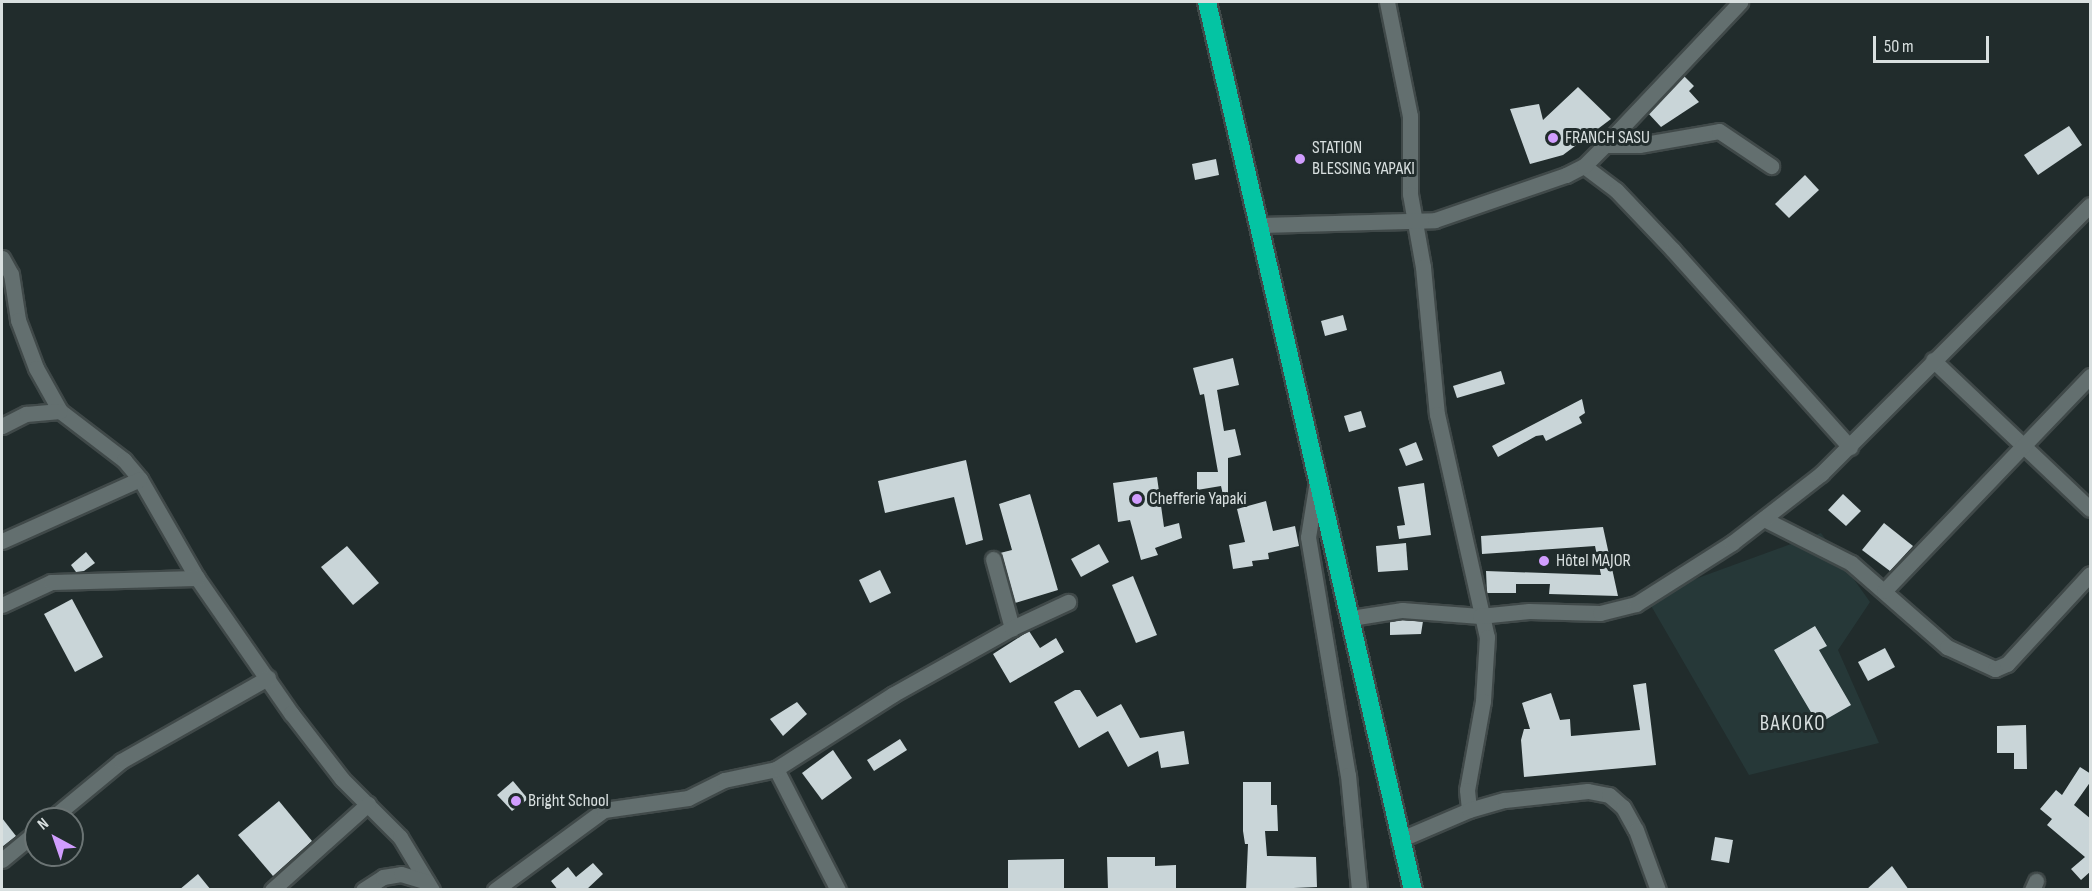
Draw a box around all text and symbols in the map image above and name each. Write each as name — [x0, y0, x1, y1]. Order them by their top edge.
scale bar — [1876, 24, 1992, 62]
text: 50 m — [1884, 36, 1914, 57]
place label: FRANCH SASU — [1565, 127, 1650, 149]
marker: FRANCH SASU — [1546, 131, 1560, 145]
place label: STATION BLESSING YAPAKI — [1312, 138, 1415, 180]
marker: STATION BLESSING YAPAKI — [1293, 152, 1307, 166]
place label: Chefferie Yapaki — [1149, 488, 1247, 510]
marker: Chefferie Yapaki — [1130, 492, 1144, 506]
place label: Hôtel MAJOR — [1556, 550, 1631, 572]
marker: Hôtel MAJOR — [1537, 554, 1551, 568]
district label: BAKOKO — [1760, 711, 1826, 737]
place label: Bright School — [528, 790, 609, 812]
marker: Bright School — [509, 794, 523, 808]
north arrow — [24, 807, 84, 867]
text: N — [34, 814, 53, 834]

